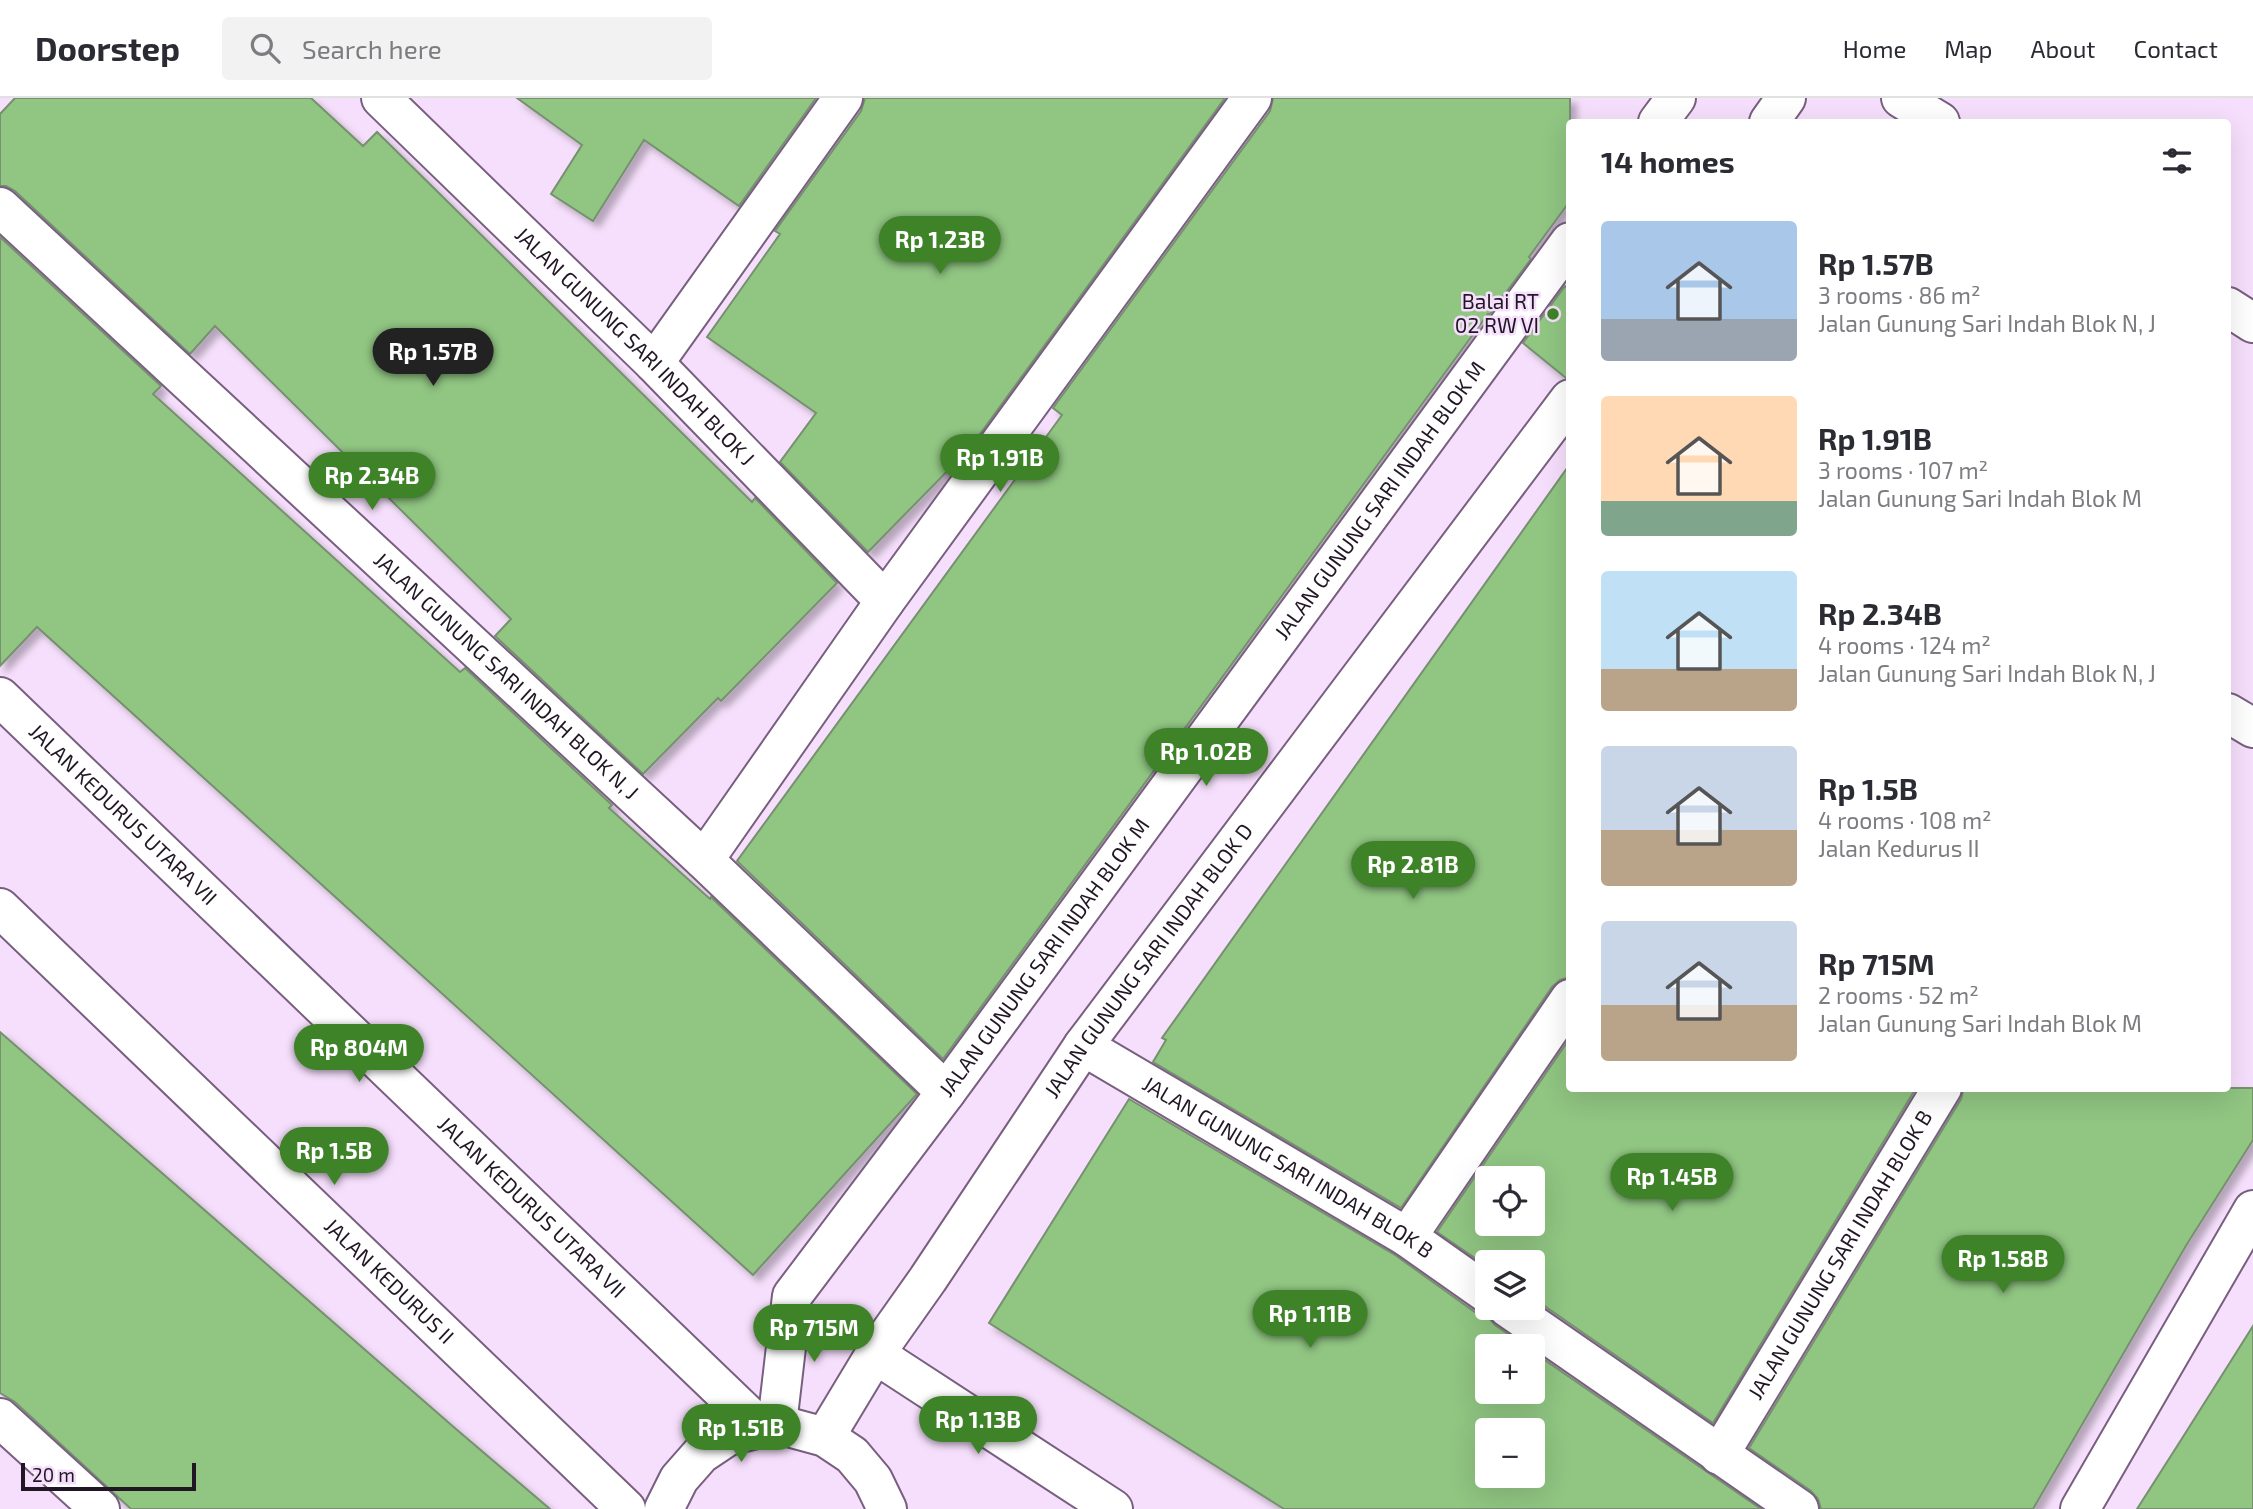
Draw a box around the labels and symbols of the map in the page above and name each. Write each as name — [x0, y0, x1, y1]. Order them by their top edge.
pin: Rp 1.23B — [868, 216, 1012, 276]
street label: JALAN GUNUNG SARI INDAH BLOK J — [511, 221, 760, 470]
place label: Balai RT 02 RW VI — [1455, 288, 1539, 337]
marker: Balai RT 02 RW VI — [1545, 306, 1561, 322]
pin: Rp 1.57B — [361, 328, 505, 388]
street label: JALAN GUNUNG SARI INDAH BLOK M — [1268, 356, 1489, 644]
pin: Rp 1.91B — [928, 434, 1072, 494]
pin: Rp 2.34B — [300, 452, 444, 512]
street label: JALAN GUNUNG SARI INDAH BLOK N, J — [369, 546, 644, 804]
street label: JALAN KEDURUS UTARA VII — [25, 718, 223, 909]
pin: Rp 1.02B — [1134, 728, 1278, 788]
street label: JALAN GUNUNG SARI INDAH BLOK M — [933, 813, 1154, 1101]
street label: JALAN GUNUNG SARI INDAH BLOK D — [1038, 818, 1257, 1102]
pin: Rp 2.81B — [1341, 842, 1485, 901]
pin: Rp 804M — [294, 1024, 424, 1084]
street label: JALAN GUNUNG SARI INDAH BLOK B — [1139, 1070, 1439, 1263]
street label: JALAN GUNUNG SARI INDAH BLOK B — [1742, 1105, 1937, 1403]
street label: JALAN KEDURUS UTARA VII — [434, 1111, 632, 1302]
pin: Rp 1.5B — [269, 1128, 399, 1187]
pin: Rp 1.45B — [1600, 1154, 1744, 1213]
street label: JALAN KEDURUS II — [320, 1212, 460, 1348]
pin: Rp 1.58B — [1931, 1236, 2075, 1295]
pin: Rp 1.11B — [1238, 1290, 1382, 1350]
pin: Rp 715M — [749, 1304, 879, 1364]
pin: Rp 1.13B — [906, 1396, 1050, 1456]
pin: Rp 1.51B — [669, 1404, 813, 1464]
scale bar — [21, 1460, 196, 1492]

